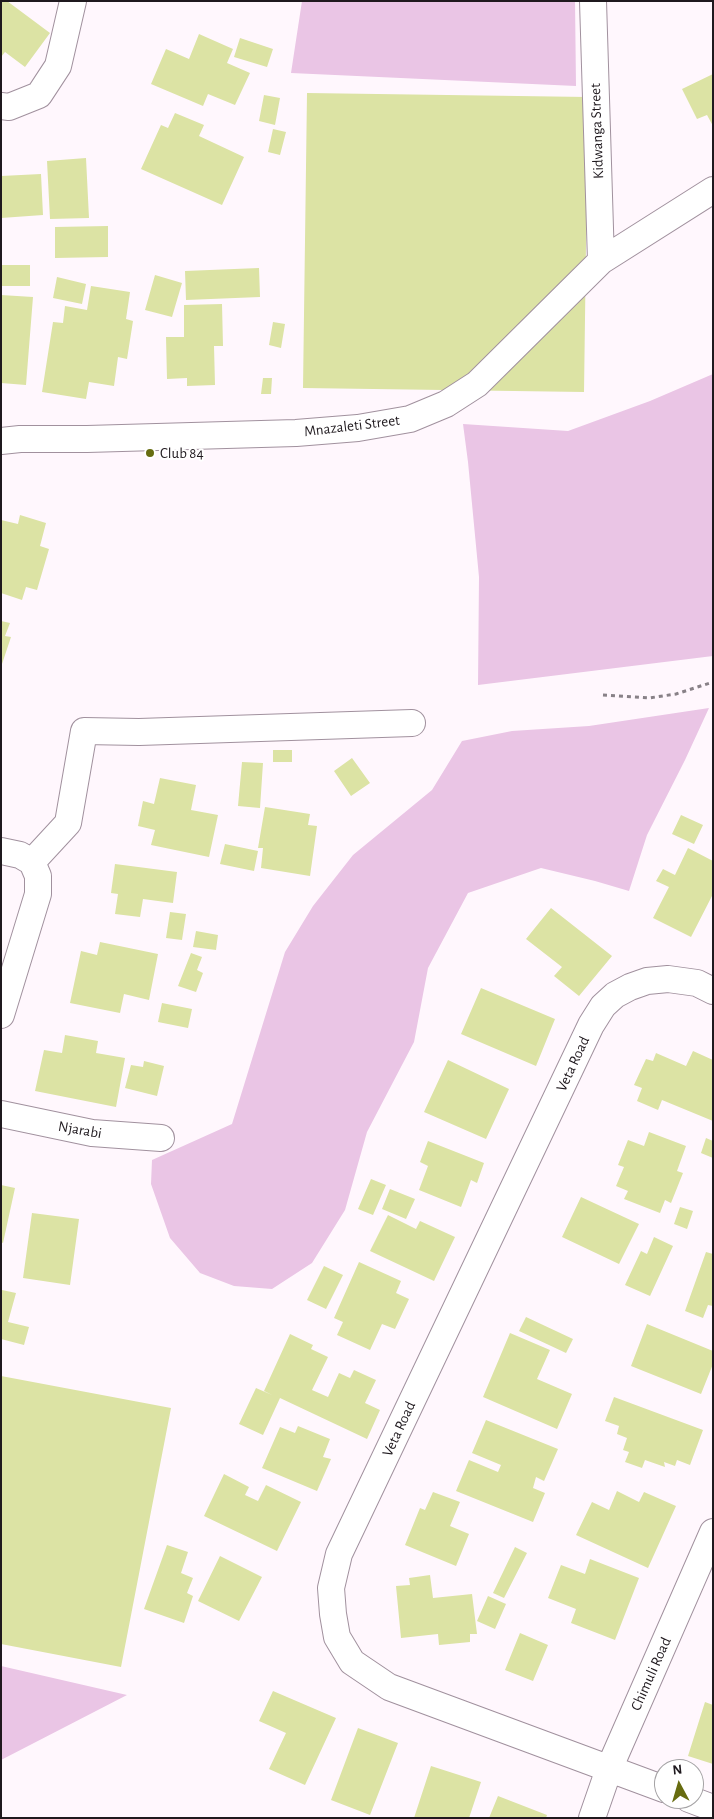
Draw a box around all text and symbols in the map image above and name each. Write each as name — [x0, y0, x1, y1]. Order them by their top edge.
street label: Kidwanga Street — [586, 83, 608, 179]
street label: Mnazaleti Street — [303, 411, 401, 441]
place label: Club 84 — [160, 444, 204, 462]
marker: Club 84 — [144, 447, 156, 459]
street label: Veta Road — [552, 1034, 594, 1094]
street label: Njarabi — [57, 1117, 103, 1143]
street label: Veta Road — [378, 1399, 420, 1459]
street label: Chimuli Road — [627, 1634, 675, 1714]
north arrow — [654, 1759, 704, 1809]
text: N — [672, 1763, 683, 1778]

